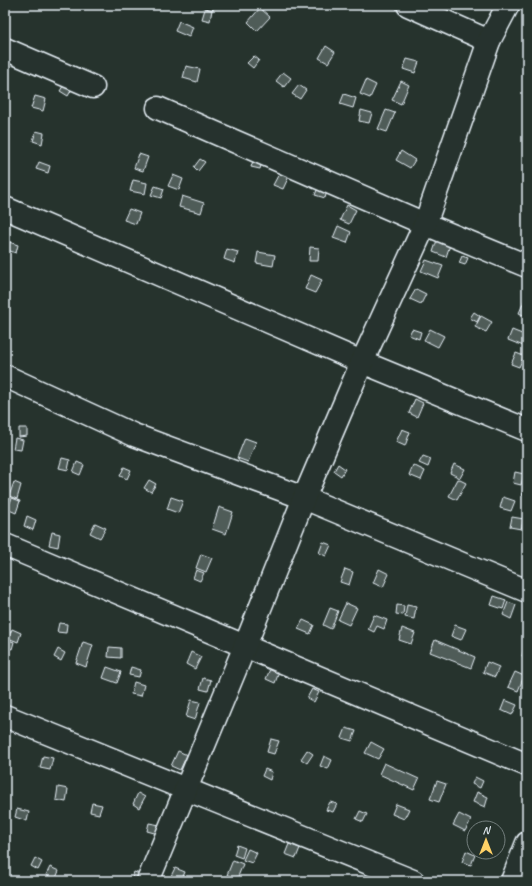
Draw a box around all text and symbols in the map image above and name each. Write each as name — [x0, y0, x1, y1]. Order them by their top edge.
north arrow — [466, 820, 506, 860]
text: N — [483, 823, 492, 837]

